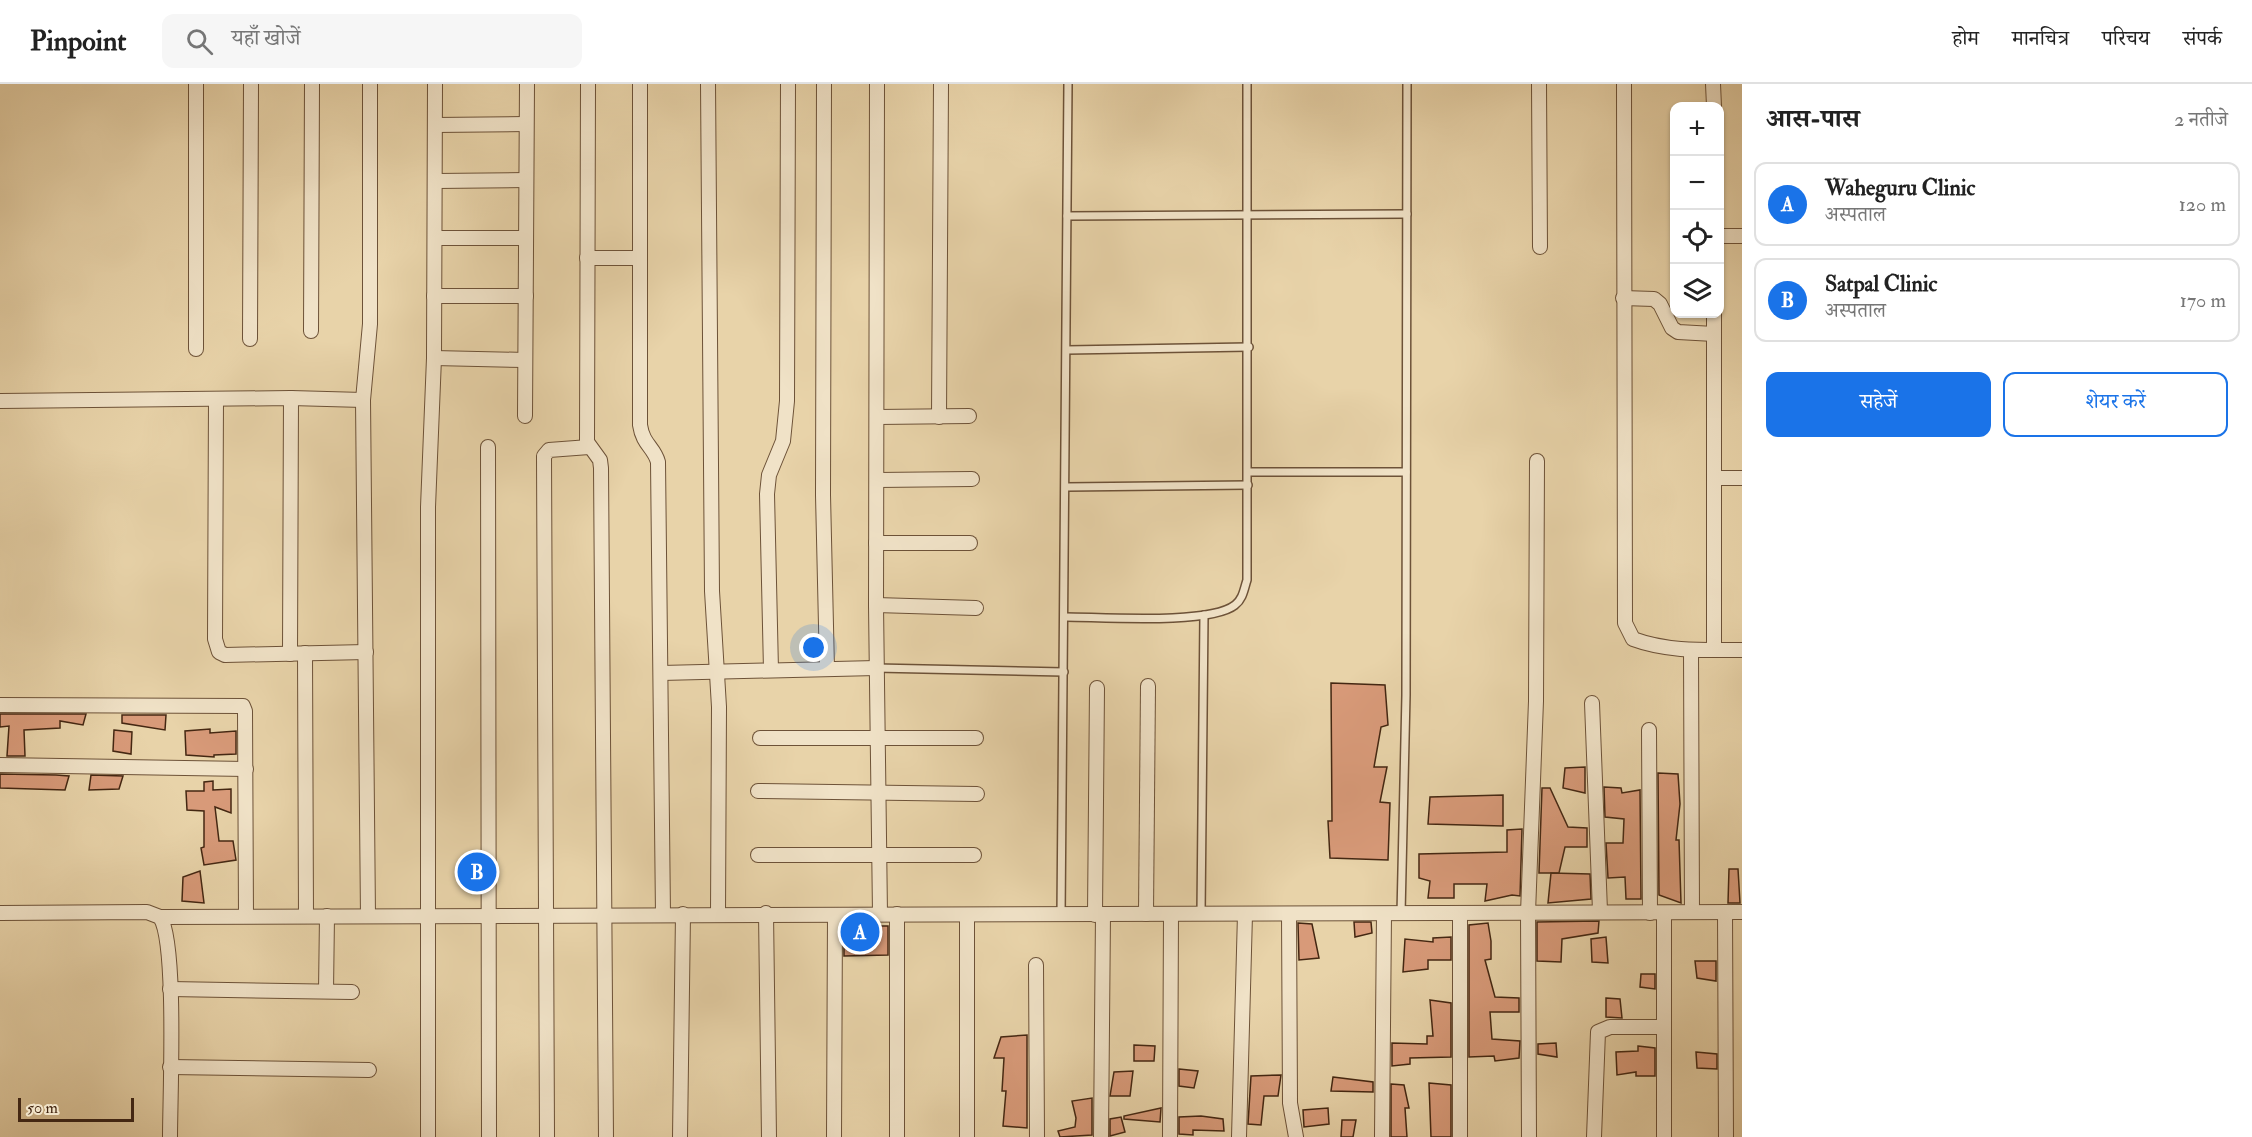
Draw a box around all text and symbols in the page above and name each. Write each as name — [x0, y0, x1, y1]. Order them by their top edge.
search box — [162, 14, 582, 68]
text: Pinpoint — [30, 24, 126, 59]
text: यहाँ खोजें — [231, 24, 300, 52]
icon: search — [183, 25, 216, 58]
text: होम — [1952, 25, 1979, 52]
text: मानचित्र — [2012, 25, 2069, 52]
text: परिचय — [2102, 25, 2150, 52]
text: संपर्क — [2183, 25, 2222, 52]
map controls — [1670, 102, 1724, 318]
button: + — [1670, 102, 1724, 156]
text: आस-पास — [1766, 103, 1860, 135]
text: 2 नतीजे — [2174, 107, 2228, 132]
button: − — [1670, 156, 1724, 210]
text: Waheguru Clinic — [1825, 174, 1975, 202]
text: A — [1781, 192, 1794, 217]
text: 120 m — [2179, 192, 2226, 217]
text: अस्पताल — [1825, 202, 1886, 227]
button: locate — [1670, 210, 1724, 264]
button: layers — [1670, 264, 1724, 318]
text: Satpal Clinic — [1825, 270, 1937, 298]
text: B — [1781, 288, 1794, 313]
text: 170 m — [2180, 288, 2226, 313]
text: अस्पताल — [1825, 298, 1886, 323]
button: सहेजें — [1766, 372, 1991, 437]
button: शेयर करें — [2003, 372, 2228, 437]
your location — [799, 633, 828, 662]
pin: B — [458, 850, 496, 894]
pin: A — [840, 910, 880, 954]
scale bar — [18, 1095, 134, 1122]
text: 50 m — [27, 1098, 58, 1118]

